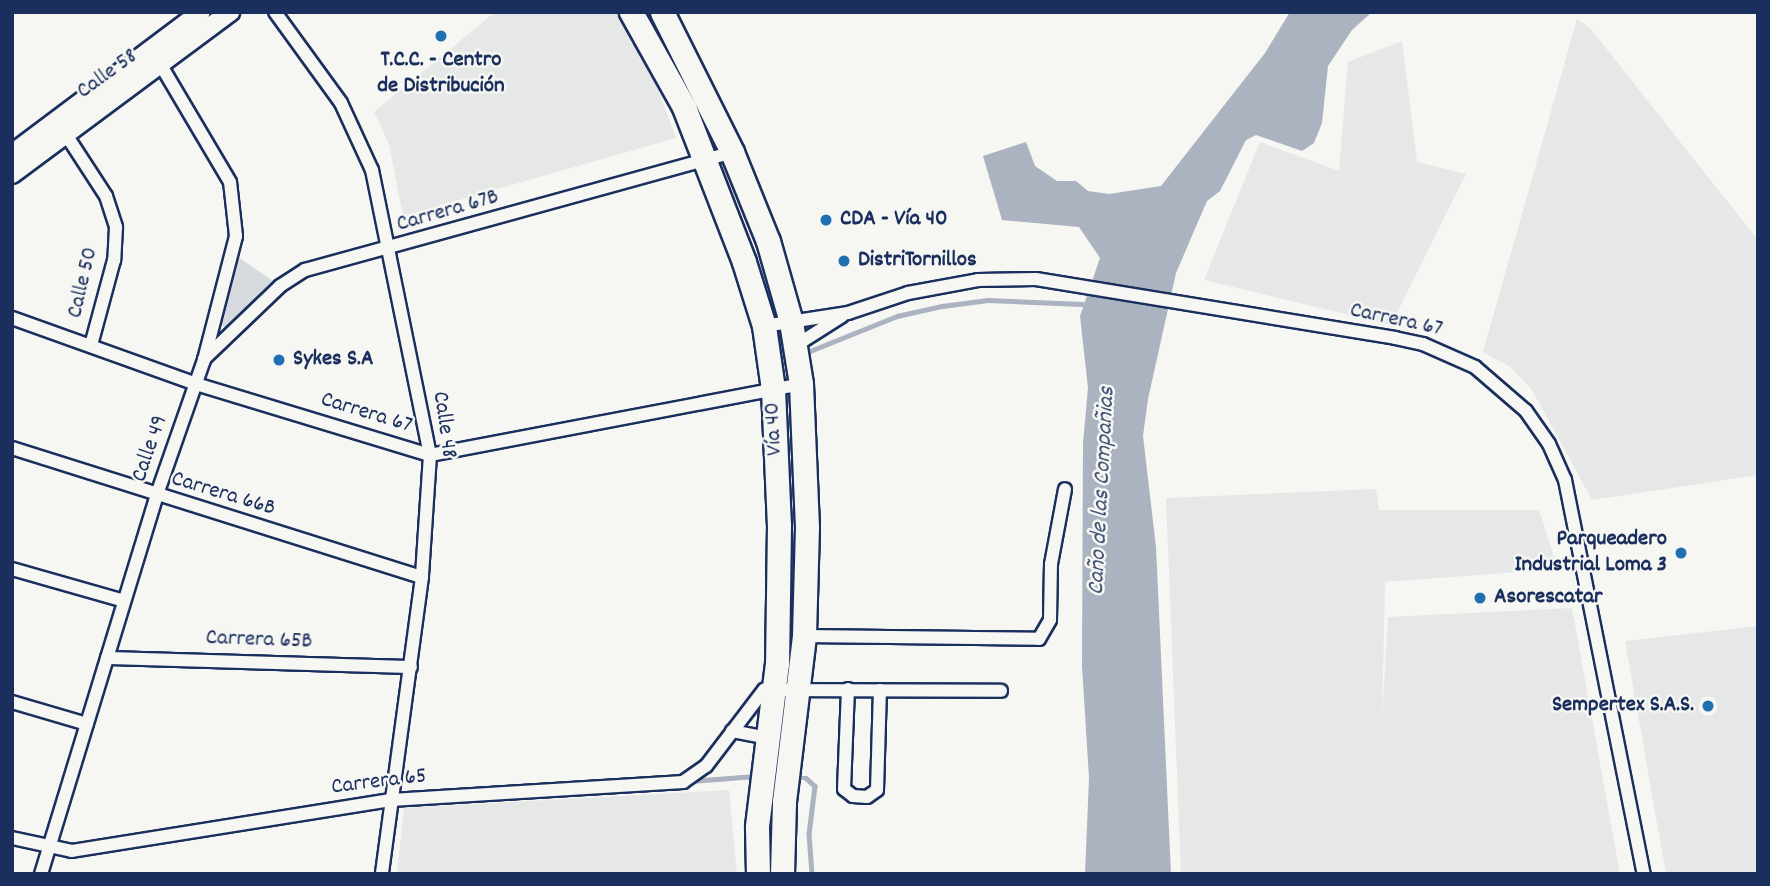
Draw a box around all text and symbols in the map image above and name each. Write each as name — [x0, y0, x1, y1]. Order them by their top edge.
marker: T.C.C. - Centro de Distribución — [433, 28, 449, 44]
street label: Calle 58 — [72, 44, 144, 106]
place label: T.C.C. - Centro de Distribución — [377, 47, 505, 101]
street label: Carrera 67B — [394, 184, 502, 240]
place label: CDA - Vía 40 — [840, 206, 948, 234]
marker: CDA - Vía 40 — [818, 212, 834, 228]
street label: Calle 50 — [62, 245, 106, 321]
place label: DistriTornillos — [858, 247, 977, 275]
marker: DistriTornillos — [836, 253, 852, 269]
street label: Carrera 67 — [1347, 298, 1445, 344]
place label: Sykes S.A — [293, 346, 373, 374]
marker: Sykes S.A — [271, 352, 287, 368]
water label: Caño de las Compañias — [1083, 386, 1123, 596]
street label: Carrera 67 — [317, 387, 415, 441]
street label: Calle 48 — [425, 390, 461, 460]
street label: Vía 40 — [760, 402, 790, 456]
street label: Calle 49 — [127, 412, 175, 486]
street label: Carrera 66B — [168, 466, 278, 524]
place label: Parqueadero Industrial Loma 3 — [1514, 526, 1667, 580]
marker: Parqueadero Industrial Loma 3 — [1673, 545, 1689, 561]
place label: Asorescatar — [1494, 584, 1603, 612]
marker: Asorescatar — [1472, 590, 1488, 606]
street label: Carrera 65B — [205, 625, 313, 657]
place label: Sempertex S.A.S. — [1552, 692, 1694, 720]
marker: Sempertex S.A.S. — [1700, 698, 1716, 714]
street label: Carrera 65 — [330, 763, 428, 803]

